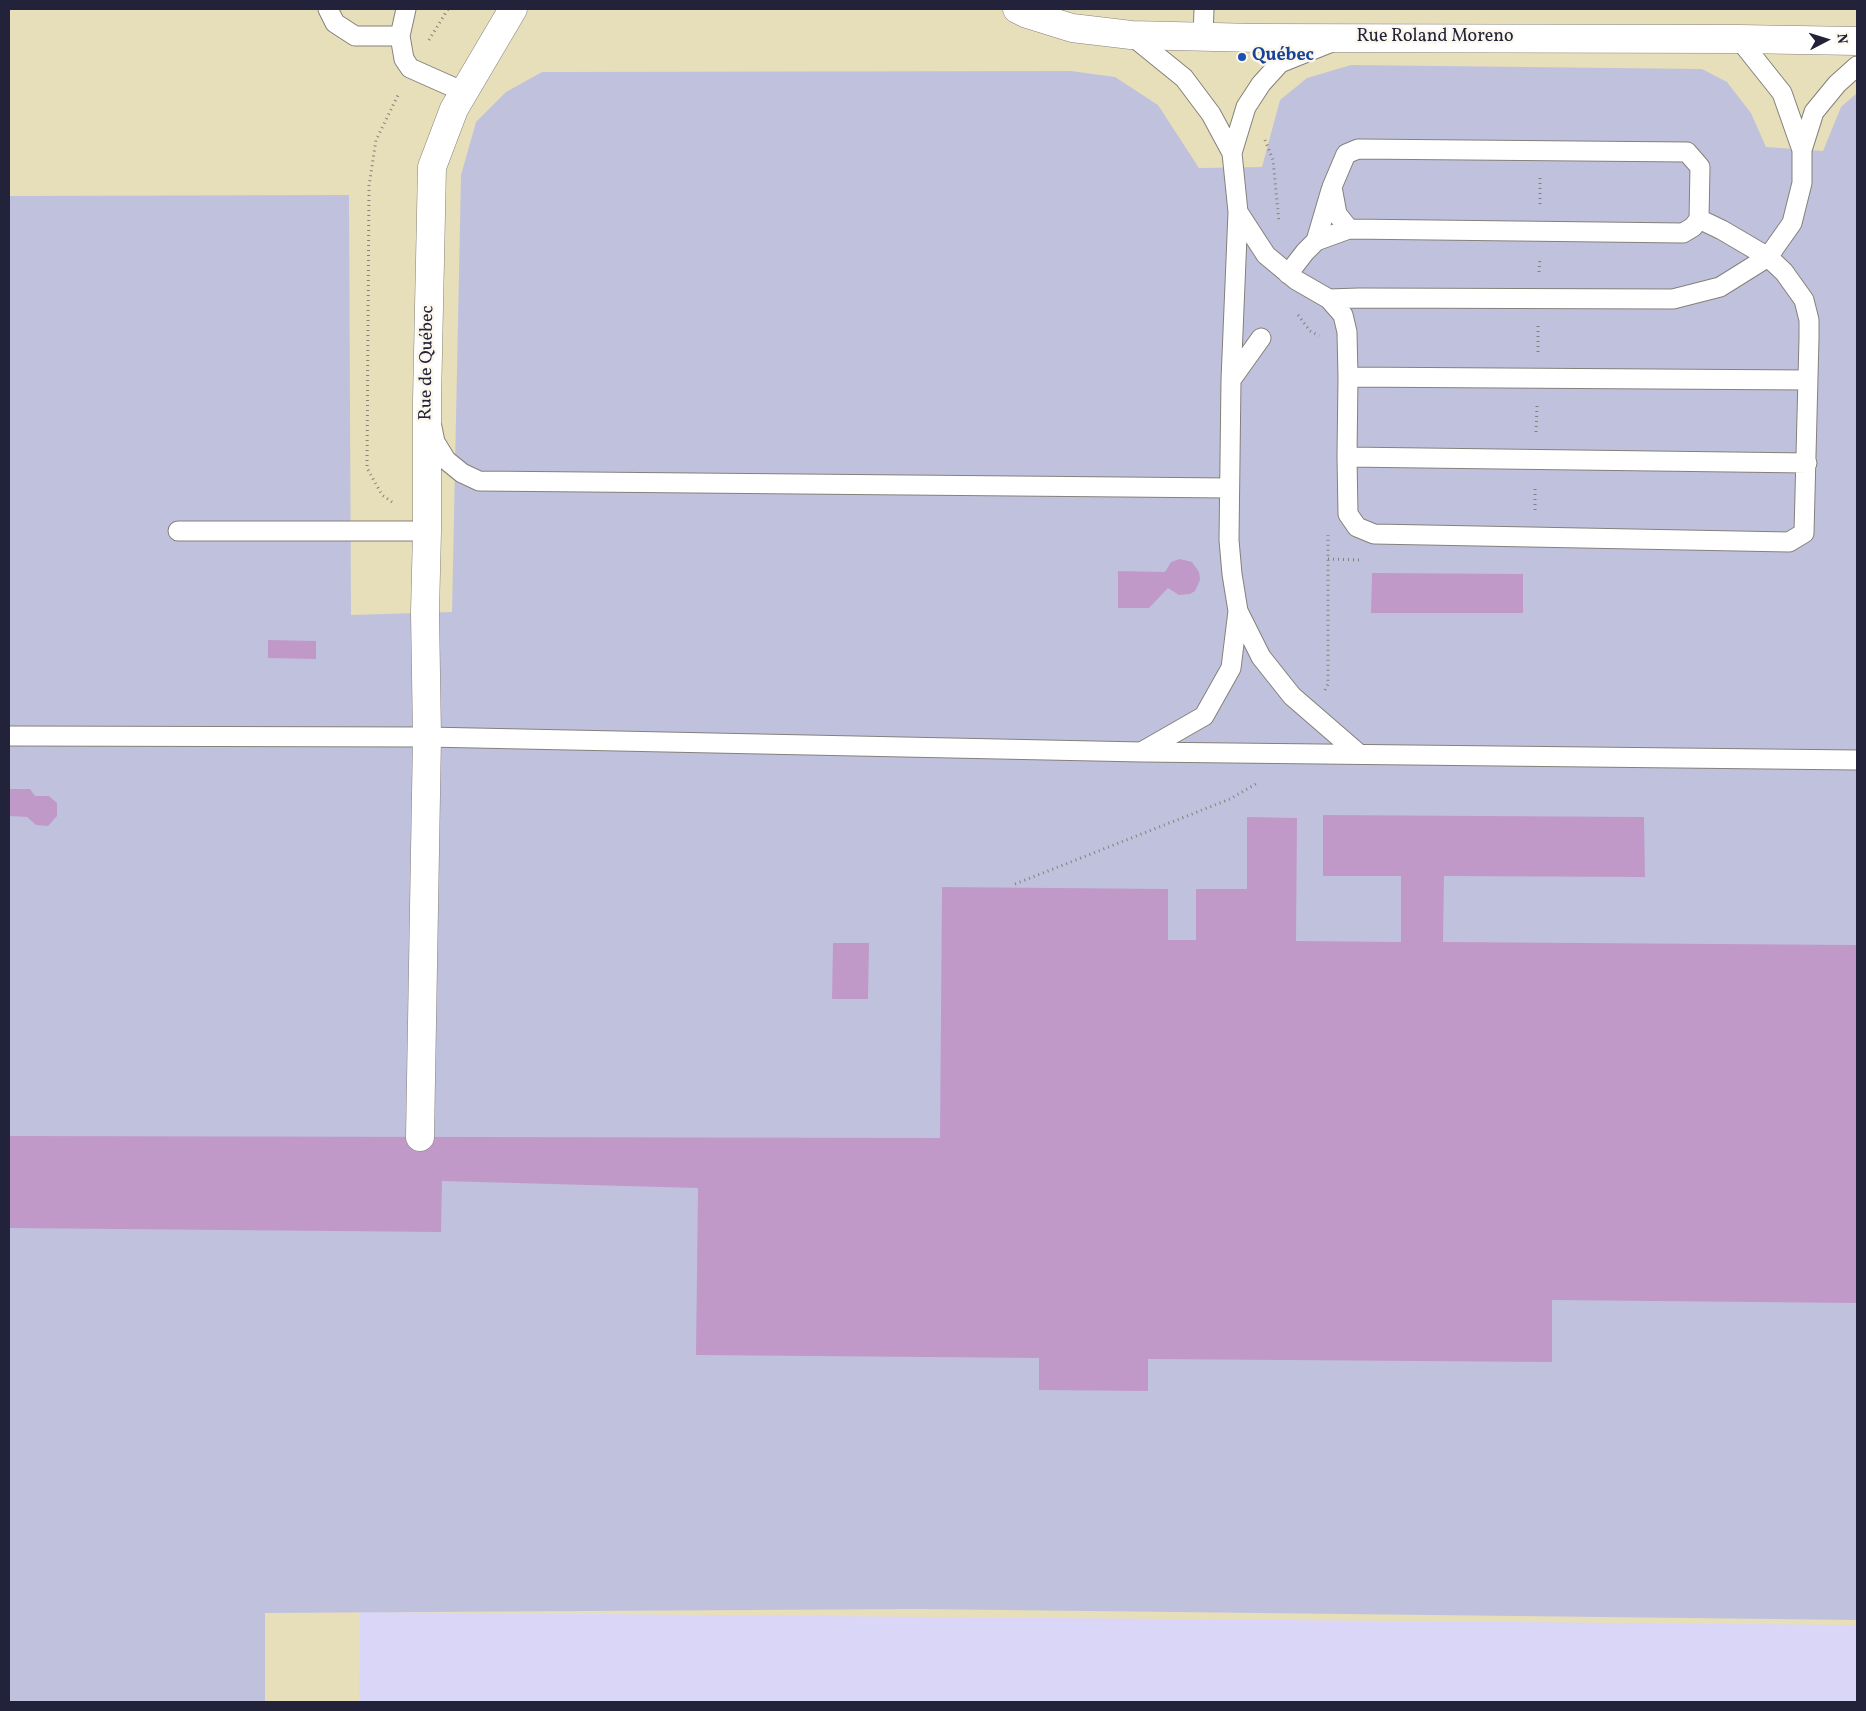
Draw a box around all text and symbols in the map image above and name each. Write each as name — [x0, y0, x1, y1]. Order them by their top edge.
north arrow — [1801, 15, 1851, 65]
street label: Rue Roland Moreno — [1356, 27, 1514, 49]
text: N — [1832, 33, 1851, 45]
place label: Québec — [1252, 46, 1314, 68]
marker: Québec — [1236, 51, 1248, 63]
street label: Rue de Québec — [416, 305, 440, 421]

